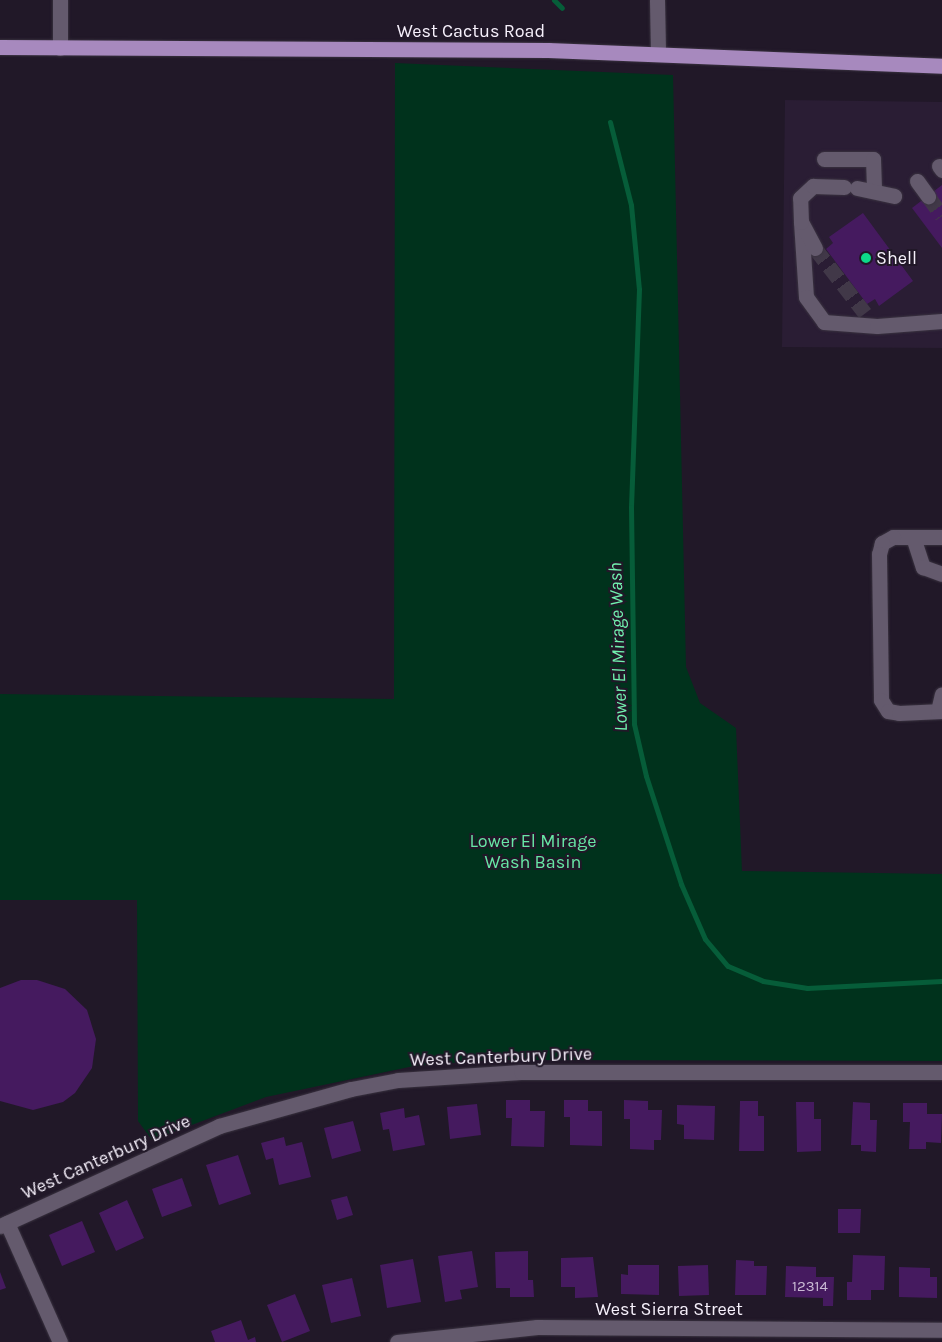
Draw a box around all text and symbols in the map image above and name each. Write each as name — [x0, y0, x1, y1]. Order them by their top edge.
street label: West Cactus Road — [397, 20, 545, 42]
place label: Shell — [876, 247, 917, 269]
marker: Shell — [860, 252, 872, 264]
water label: Lower El Mirage Wash — [605, 562, 633, 732]
park label: Lower El Mirage Wash Basin — [469, 831, 597, 874]
street label: West Canterbury Drive — [410, 1043, 592, 1071]
street label: West Canterbury Drive — [18, 1110, 194, 1204]
house number: 12314 — [792, 1278, 828, 1296]
street label: West Sierra Street — [595, 1298, 743, 1320]

